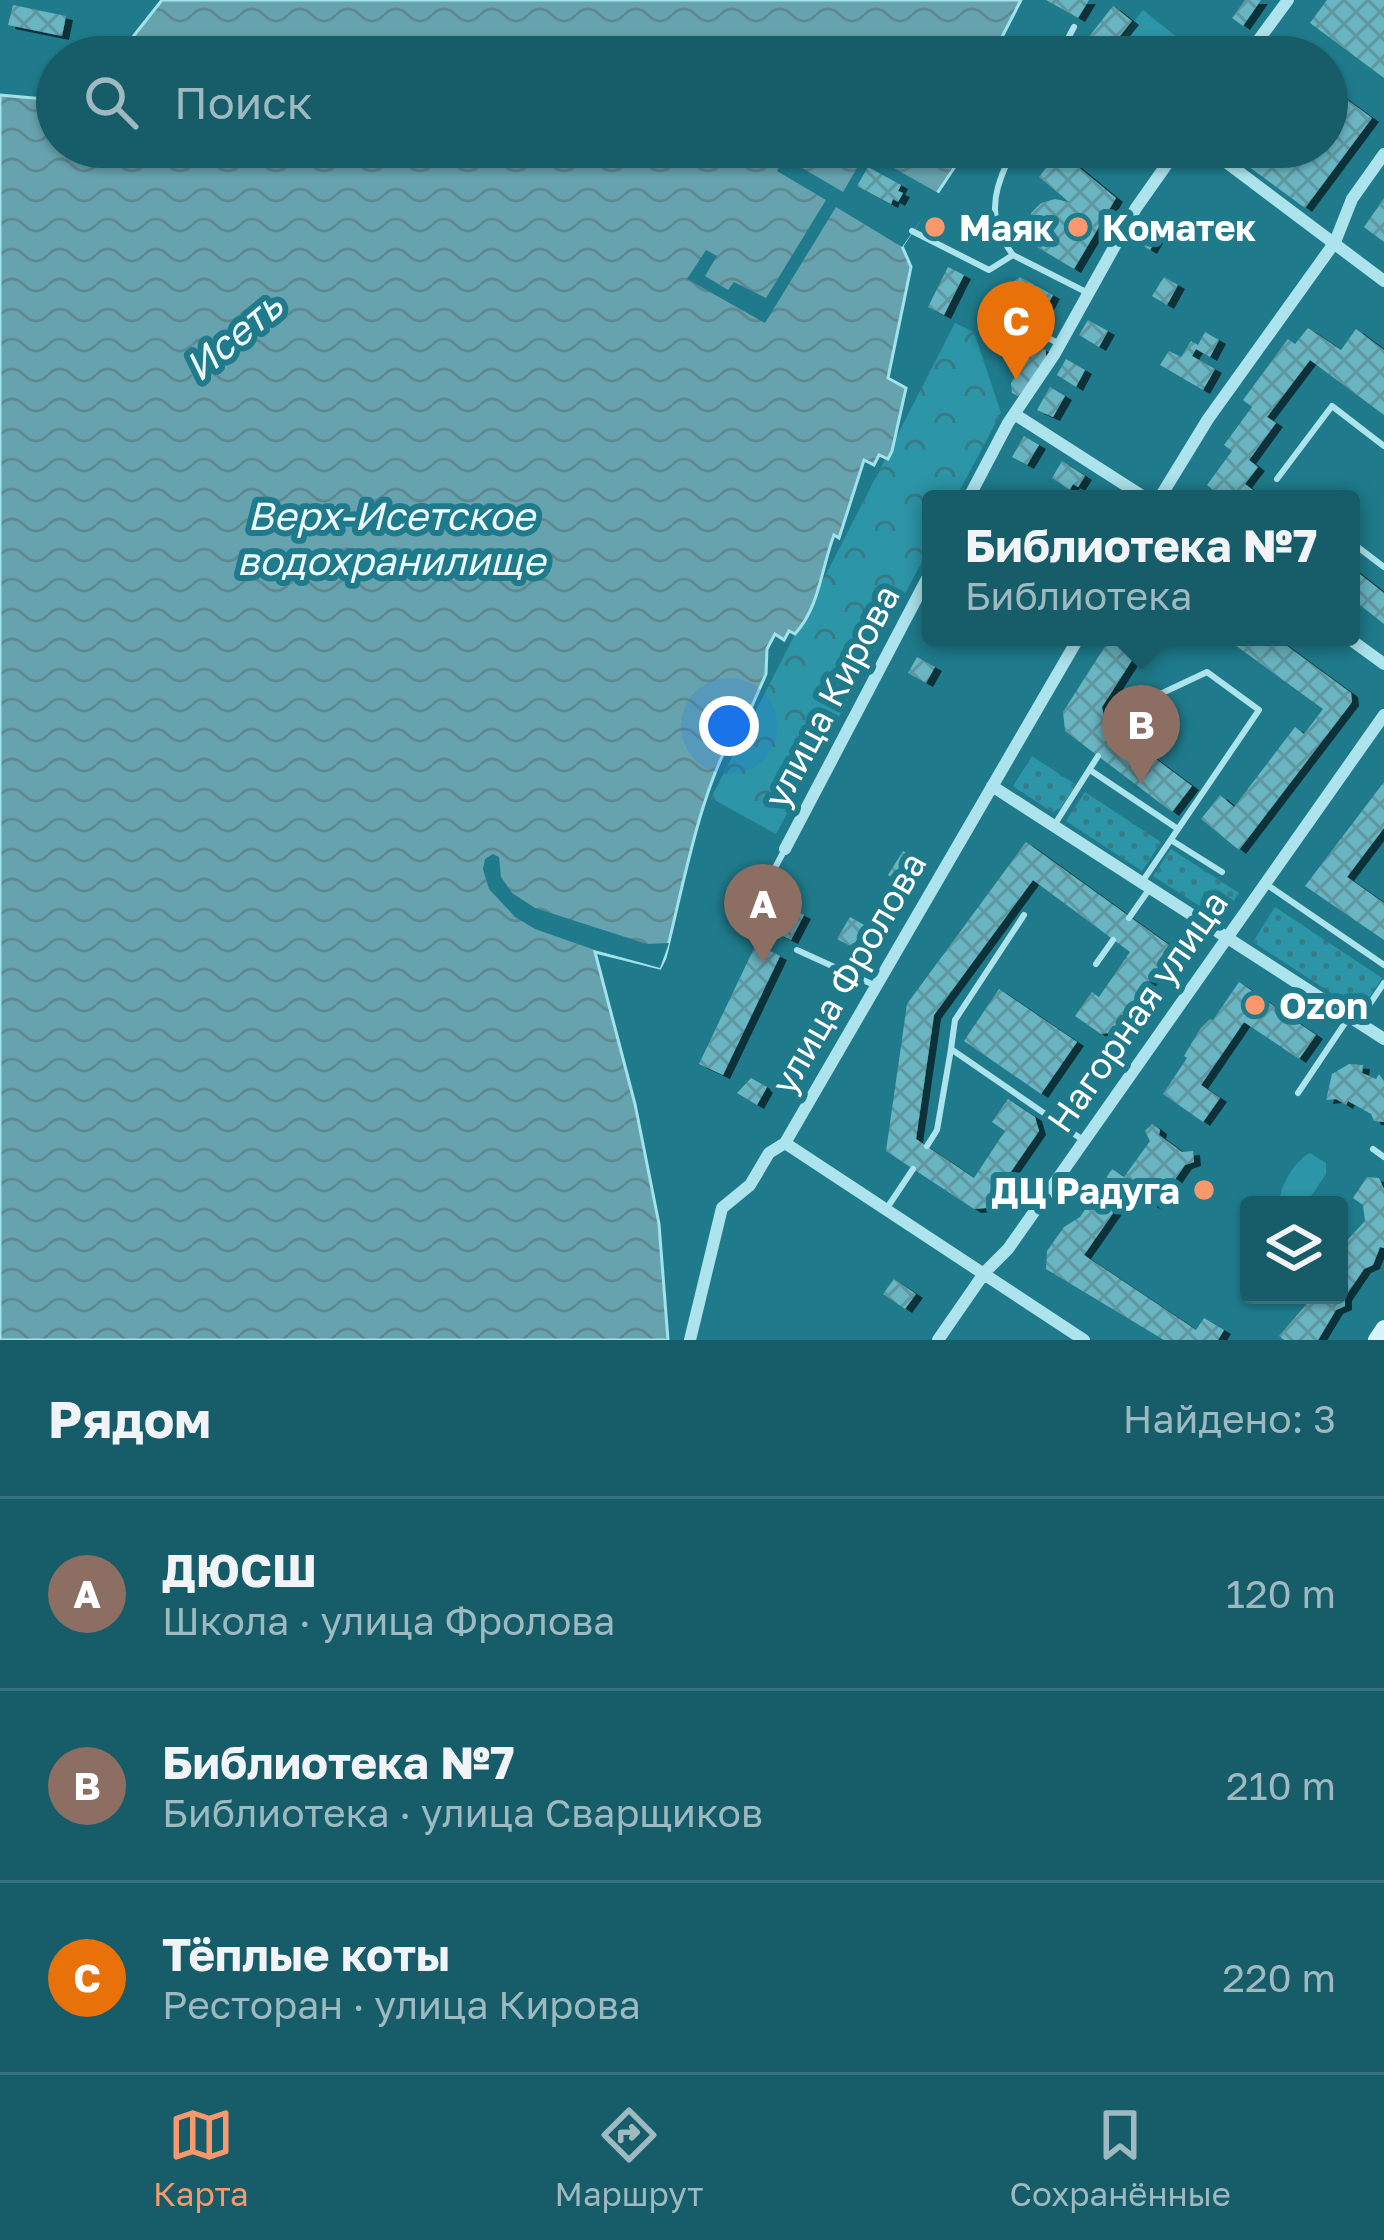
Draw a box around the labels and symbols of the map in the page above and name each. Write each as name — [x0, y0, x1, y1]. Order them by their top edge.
place label: Маяк — [959, 206, 1054, 249]
place label: Коматек — [1102, 206, 1256, 249]
marker: Маяк — [922, 214, 948, 240]
marker: Коматек — [1065, 214, 1091, 240]
water label: Исеть — [175, 281, 292, 390]
pin: C — [977, 281, 1055, 380]
water label: Верх-Исетское водохранилище — [237, 492, 548, 584]
street label: улица Кирова — [754, 577, 908, 815]
pin: B — [1102, 685, 1180, 784]
your location — [699, 696, 759, 756]
street label: улица Фролова — [761, 844, 935, 1102]
pin: A — [724, 864, 802, 963]
street label: Нагорная улица — [1038, 882, 1236, 1140]
place label: Ozon — [1279, 984, 1368, 1027]
marker: Ozon — [1242, 992, 1268, 1018]
place label: ДЦ Радуга — [992, 1169, 1180, 1212]
marker: ДЦ Радуга — [1191, 1177, 1217, 1203]

